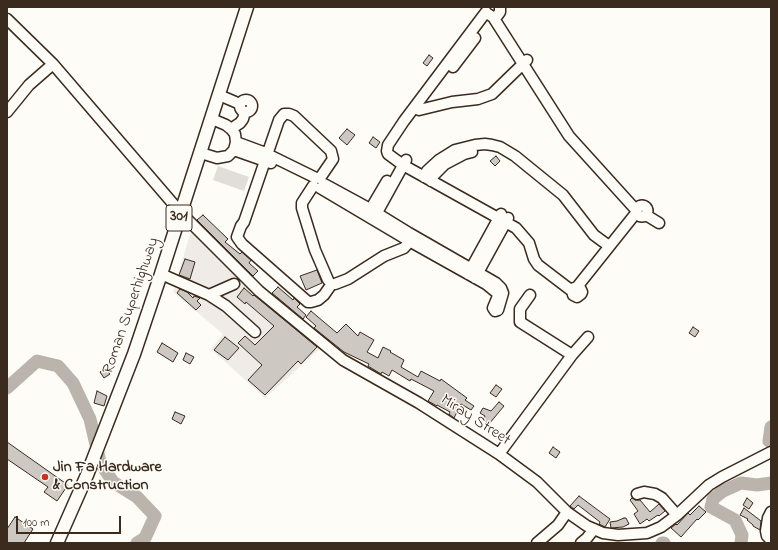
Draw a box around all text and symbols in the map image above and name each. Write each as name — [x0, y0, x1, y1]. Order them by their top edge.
road number: 301 — [166, 205, 192, 231]
street label: Roman Superhighway — [100, 235, 164, 377]
street label: Miray Street — [436, 391, 514, 451]
place label: Jin Fa Hardware & Construction — [53, 458, 162, 496]
marker: Jin Fa Hardware & Construction — [40, 472, 50, 482]
scale bar — [18, 508, 123, 534]
text: 100 m — [23, 514, 50, 532]

